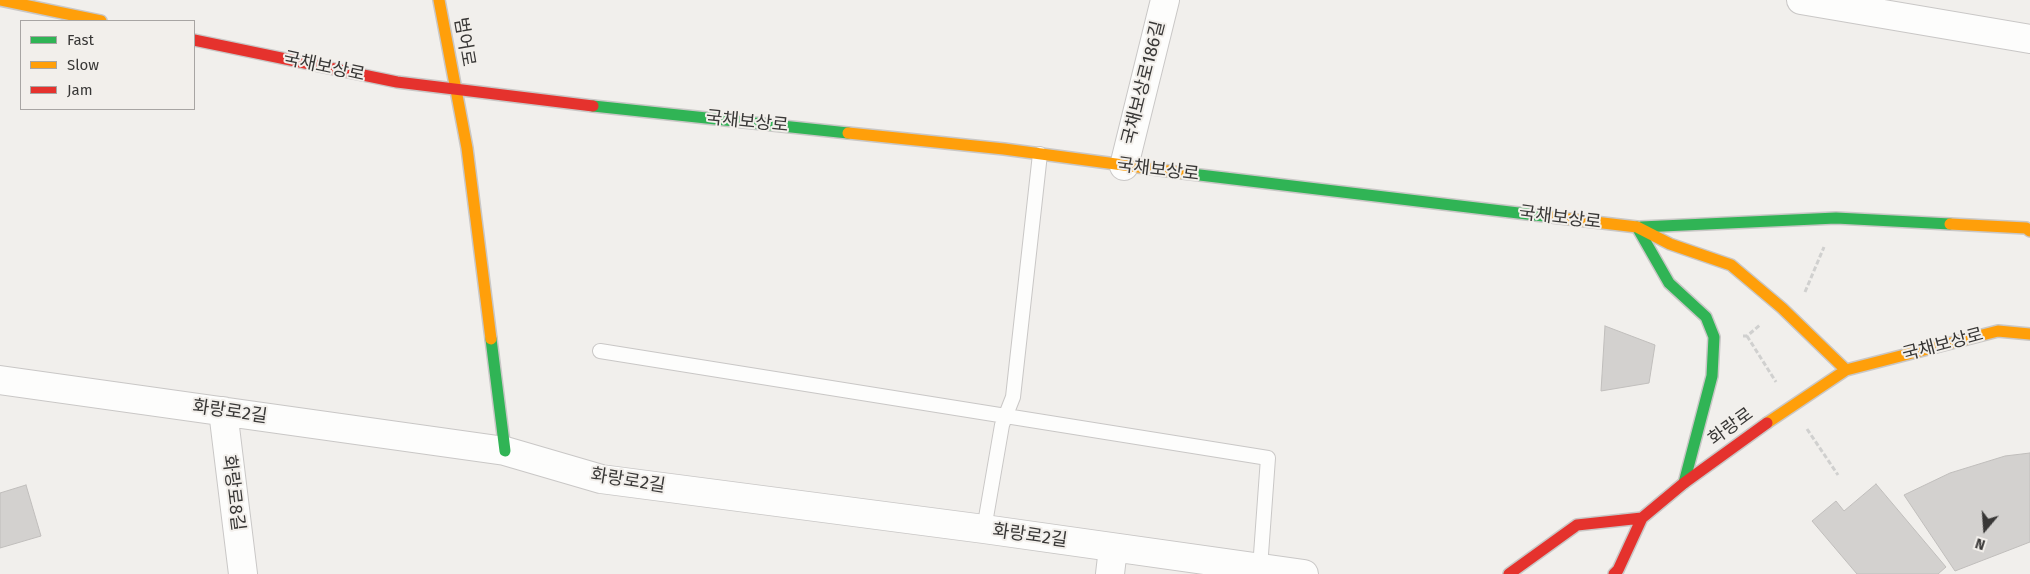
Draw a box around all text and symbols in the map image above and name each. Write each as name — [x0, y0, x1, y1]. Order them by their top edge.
street label: 범어로 — [449, 16, 479, 68]
street label: 국채보상로186길 — [1118, 19, 1170, 147]
legend — [20, 20, 195, 110]
text: Fast — [67, 31, 94, 49]
street label: 국채보상로 — [281, 48, 367, 86]
text: Slow — [67, 56, 99, 74]
text: Jam — [67, 81, 93, 99]
street label: 국채보상로 — [705, 107, 789, 137]
street label: 국채보상로 — [1116, 154, 1200, 186]
street label: 국채보상로 — [1518, 202, 1602, 234]
street label: 국채보상로 — [1900, 324, 1986, 366]
street label: 화랑로2길 — [191, 396, 269, 428]
street label: 화랑로 — [1705, 404, 1757, 450]
street label: 화랑로8길 — [218, 454, 248, 532]
street label: 화랑로2길 — [589, 464, 667, 498]
north arrow — [1960, 504, 2010, 554]
street label: 화랑로2길 — [991, 520, 1069, 552]
text: N — [1973, 534, 1987, 553]

